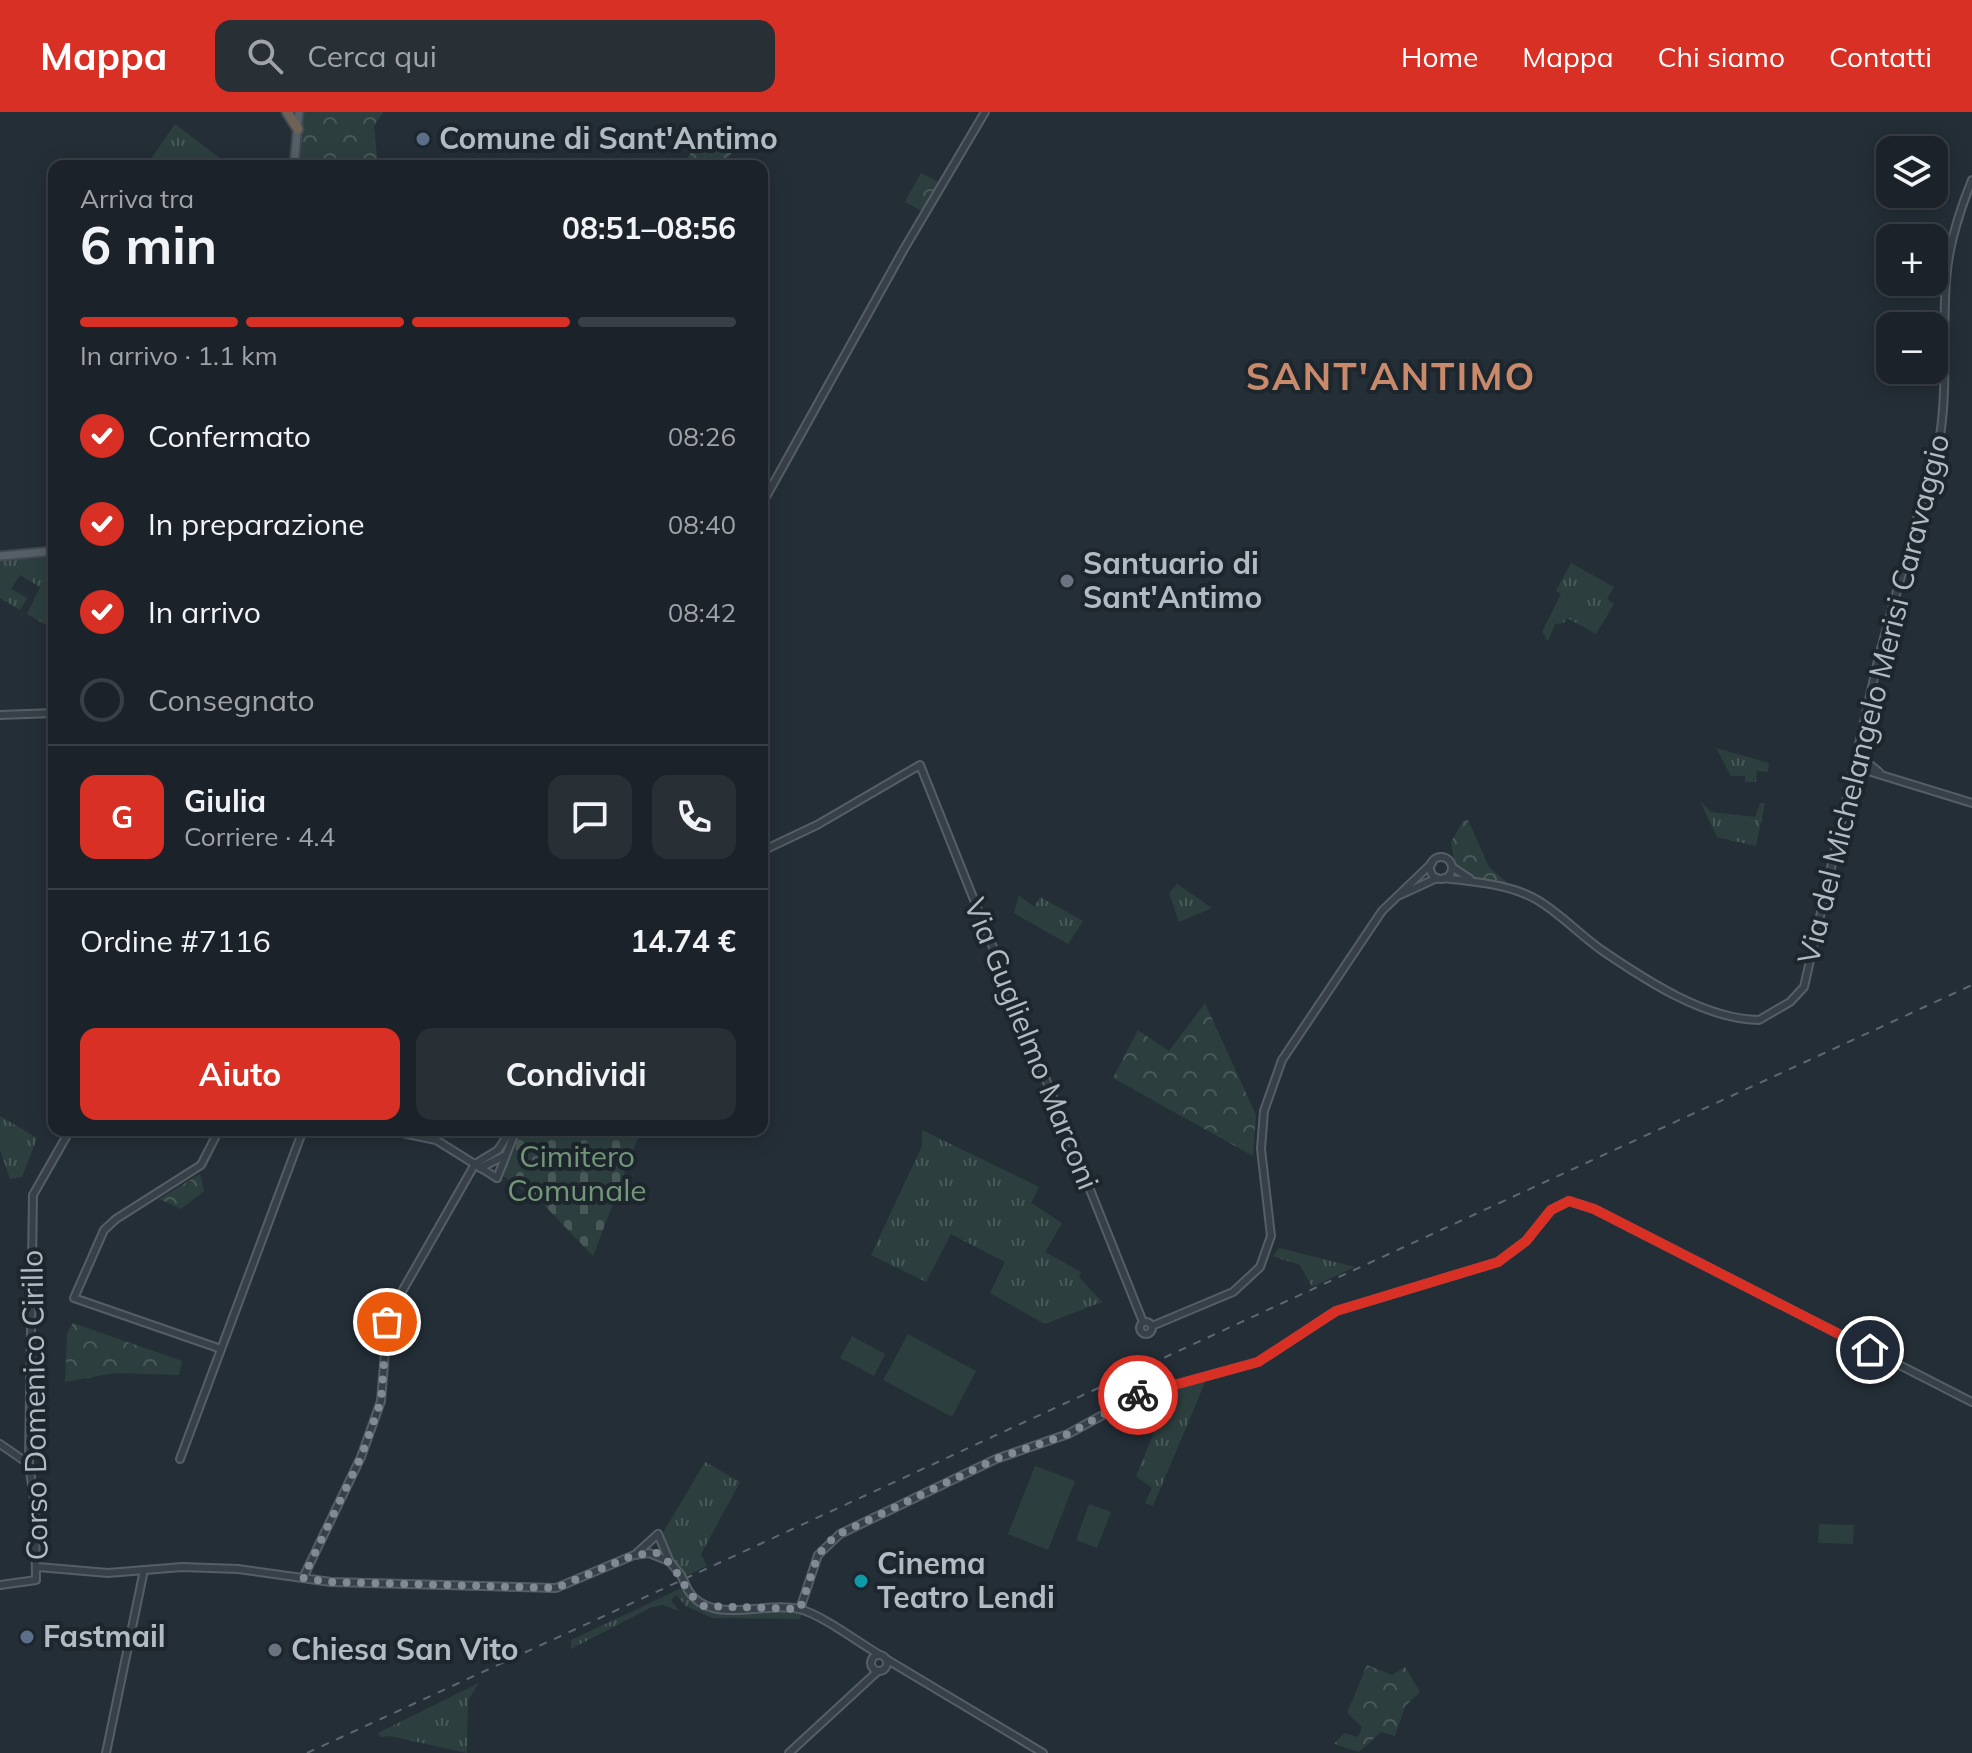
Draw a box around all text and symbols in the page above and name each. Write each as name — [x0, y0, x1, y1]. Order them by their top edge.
search box — [215, 20, 775, 92]
text: Mappa — [40, 32, 167, 80]
icon: search — [243, 34, 287, 78]
text: Cerca qui — [307, 37, 437, 75]
text: Home — [1401, 39, 1478, 74]
text: Mappa — [1522, 39, 1613, 74]
text: Chi siamo — [1657, 39, 1785, 74]
text: Contatti — [1829, 39, 1932, 74]
place label: Comune di Sant'Antimo — [439, 119, 778, 157]
marker: Comune di Sant'Antimo — [414, 130, 432, 148]
map controls — [1876, 136, 1948, 384]
button: layers — [1876, 136, 1948, 208]
text: Arriva tra — [80, 182, 194, 215]
text: 08:51–08:56 — [562, 209, 736, 247]
text: 6 min — [80, 212, 217, 277]
button: + — [1876, 224, 1948, 296]
button: − — [1876, 312, 1948, 384]
text: In arrivo · 1.1 km — [80, 339, 278, 372]
district label: SANT'ANTIMO — [1246, 352, 1536, 400]
icon: check — [80, 414, 124, 458]
text: Confermato — [148, 417, 311, 455]
text: 08:26 — [668, 420, 736, 453]
street label: Via del Michelangelo Merisi Caravaggio — [1789, 430, 1957, 968]
icon: check — [80, 502, 124, 546]
text: In preparazione — [148, 505, 365, 543]
text: 08:40 — [668, 508, 736, 541]
place label: Santuario di Sant'Antimo — [1083, 544, 1262, 616]
marker: Santuario di Sant'Antimo — [1058, 572, 1076, 590]
icon: check — [80, 590, 124, 634]
text: In arrivo — [148, 593, 261, 631]
text: 08:42 — [668, 596, 736, 629]
text: Consegnato — [148, 681, 315, 719]
button: chat — [548, 775, 632, 859]
button: phone — [652, 775, 736, 859]
text: Giulia — [184, 782, 266, 820]
text: G — [111, 798, 133, 836]
text: Corriere · 4.4 — [184, 820, 335, 853]
street label: Via Guglielmo Marconi — [956, 892, 1108, 1195]
text: Ordine #7116 — [80, 922, 271, 960]
text: 14.74 € — [630, 922, 736, 960]
button: Aiuto — [80, 1028, 400, 1120]
button: Condividi — [416, 1028, 736, 1120]
park label: Cimitero Comunale — [507, 1137, 647, 1209]
street label: Corso Domenico Cirillo — [12, 1249, 56, 1561]
pin — [353, 1288, 421, 1356]
icon: bag — [365, 1300, 409, 1344]
pin — [1836, 1316, 1904, 1384]
icon: home — [1848, 1328, 1892, 1372]
courier — [1098, 1355, 1178, 1435]
icon: bike — [1116, 1373, 1160, 1417]
place label: Cinema Teatro Lendi — [877, 1544, 1055, 1616]
marker: Cinema Teatro Lendi — [852, 1572, 870, 1590]
place label: Fastmail — [43, 1617, 166, 1655]
marker: Fastmail — [18, 1628, 36, 1646]
place label: Chiesa San Vito — [291, 1630, 518, 1668]
marker: Chiesa San Vito — [266, 1641, 284, 1659]

